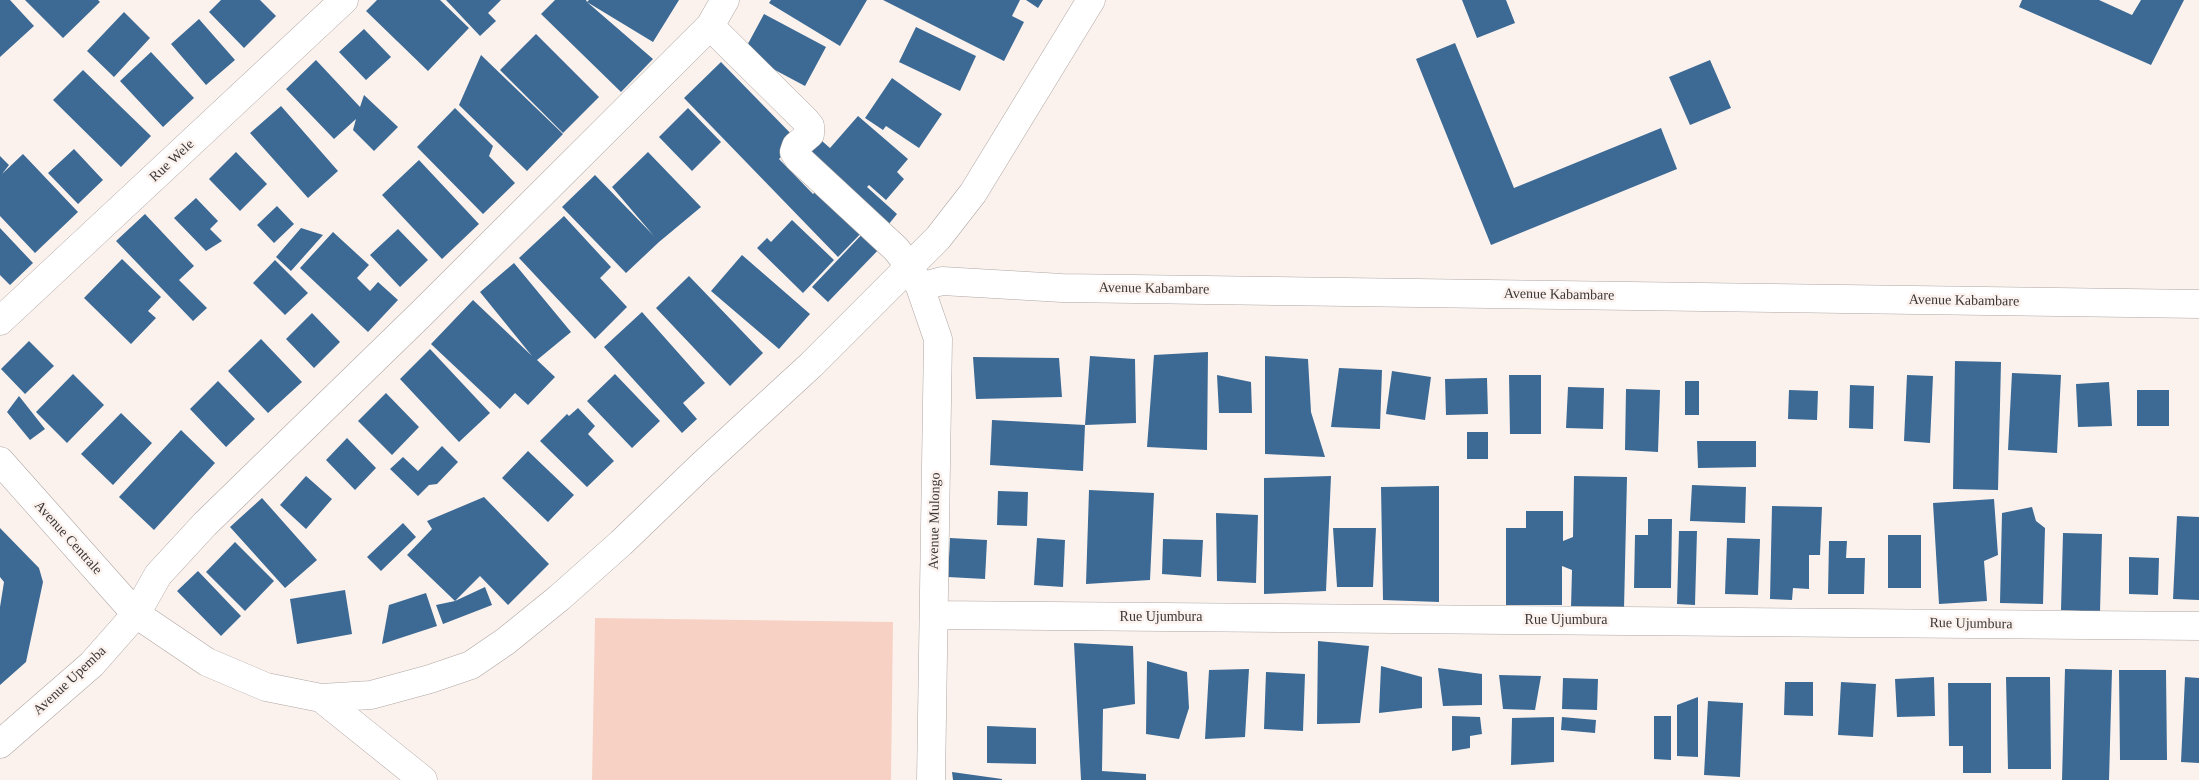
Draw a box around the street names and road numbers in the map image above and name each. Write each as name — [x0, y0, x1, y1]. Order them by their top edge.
street label: Rue Wele — [146, 136, 198, 186]
street label: Avenue Kabambare — [1099, 280, 1209, 298]
street label: Avenue Kabambare — [1504, 286, 1614, 304]
street label: Avenue Kabambare — [1909, 292, 2019, 310]
street label: Avenue Mulongo — [926, 472, 944, 570]
street label: Avenue Centrale — [31, 498, 105, 578]
street label: Rue Ujumbura — [1120, 609, 1202, 625]
street label: Rue Ujumbura — [1525, 612, 1607, 628]
street label: Rue Ujumbura — [1929, 615, 2013, 633]
street label: Avenue Upemba — [30, 643, 110, 719]

